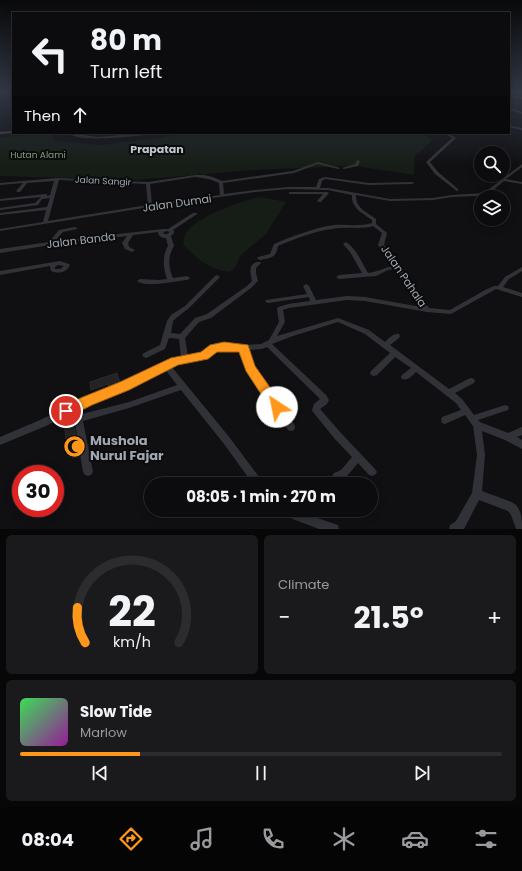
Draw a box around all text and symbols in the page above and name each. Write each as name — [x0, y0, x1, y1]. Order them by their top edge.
text: 80 m — [90, 21, 162, 60]
icon: left — [24, 28, 76, 80]
text: Turn left — [90, 59, 162, 84]
icon: ahead — [69, 104, 91, 126]
text: Then — [24, 105, 61, 126]
district label: Prapatan — [130, 141, 184, 157]
map controls — [474, 146, 510, 226]
button: search — [474, 146, 510, 182]
park label: Hutan Alami — [10, 149, 66, 161]
street label: Jalan Sangir — [75, 174, 132, 188]
street label: Jalan Dumai — [141, 190, 213, 216]
button: layers — [474, 190, 510, 226]
street label: Jalan Banda — [46, 228, 116, 252]
street label: Jalan Pahala — [377, 242, 431, 310]
position arrow — [256, 386, 298, 428]
pin — [49, 394, 83, 428]
icon: arrive — [55, 400, 77, 422]
place label: Mushola Nurul Fajar — [90, 431, 164, 465]
mosque icon: Mushola Nurul Fajar — [62, 434, 88, 460]
speed limit sign: 30 — [12, 465, 64, 517]
text: 08:05 · 1 min · 270 m — [186, 486, 336, 507]
text: Climate — [278, 575, 329, 594]
text: 22 — [108, 581, 156, 640]
text: 21.5° — [353, 596, 424, 639]
text: − — [278, 602, 290, 633]
text: + — [487, 602, 502, 633]
text: km/h — [113, 631, 151, 651]
text: Slow Tide — [80, 701, 152, 722]
text: Marlow — [80, 723, 127, 742]
icon: previous — [89, 762, 111, 784]
icon: pause — [250, 762, 272, 784]
icon: next — [411, 762, 433, 784]
icon: directions — [117, 825, 145, 853]
icon: music — [188, 825, 216, 853]
icon: phone — [259, 825, 287, 853]
icon: climate — [330, 825, 358, 853]
icon: car — [401, 825, 429, 853]
icon: filters — [472, 825, 500, 853]
text: 08:04 — [22, 827, 74, 852]

